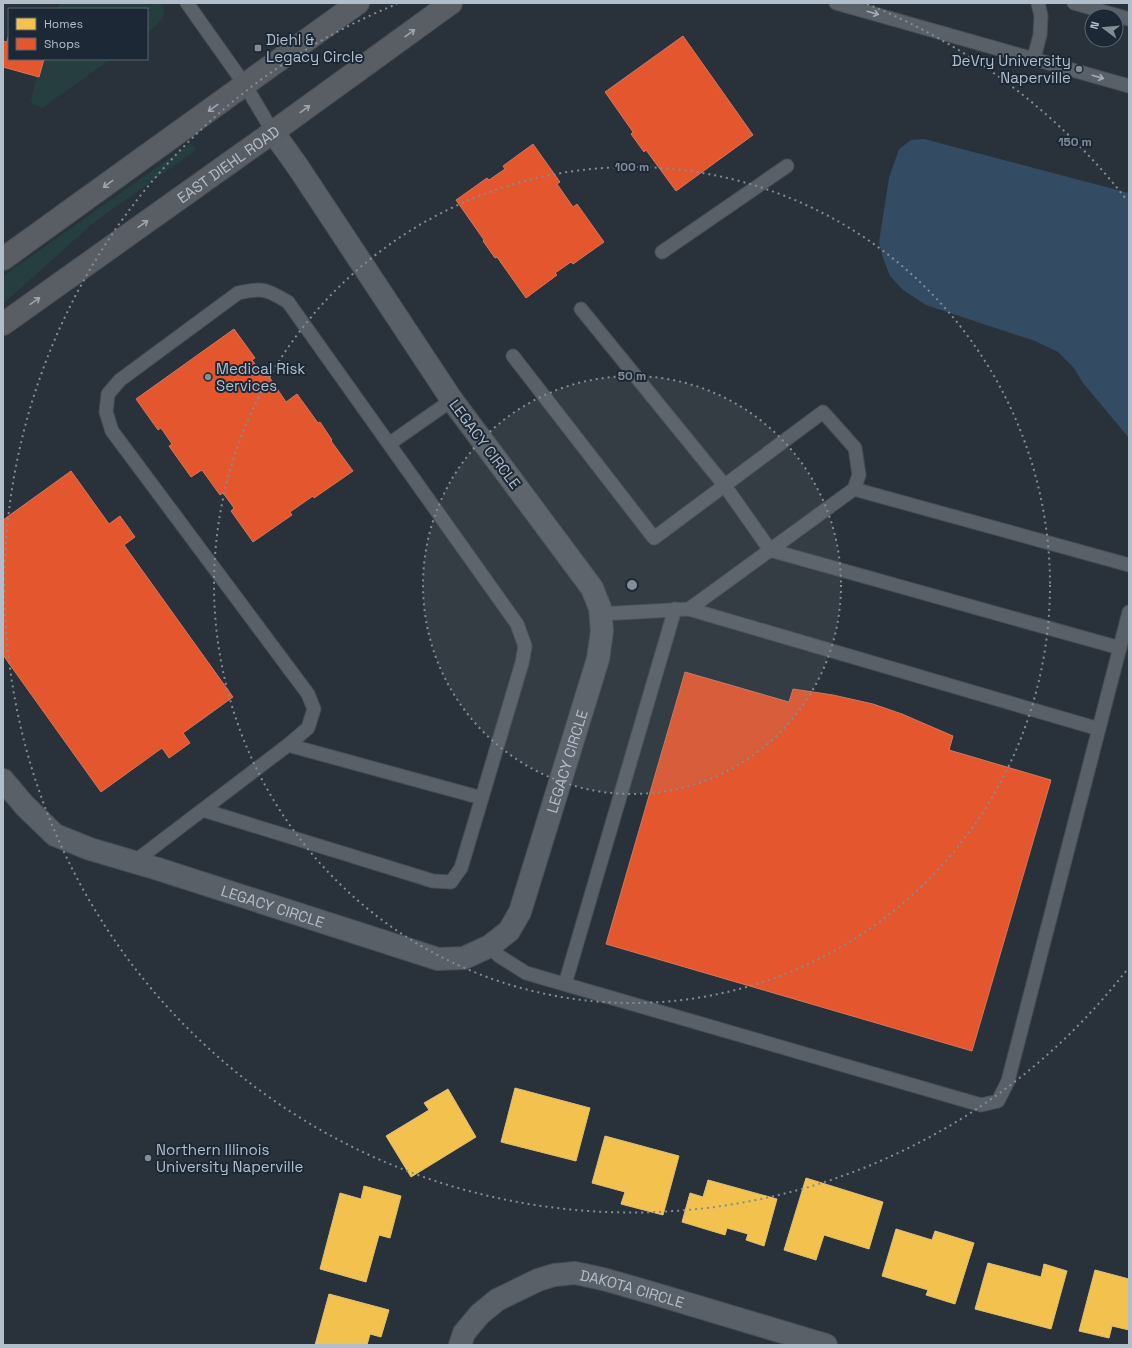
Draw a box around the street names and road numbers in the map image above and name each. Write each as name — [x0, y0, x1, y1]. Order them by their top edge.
street label: EAST DIEHL ROAD — [173, 121, 283, 207]
street label: LEGACY CIRCLE — [445, 396, 525, 492]
street label: LEGACY CIRCLE — [542, 707, 591, 815]
street label: LEGACY CIRCLE — [219, 880, 327, 931]
street label: DAKOTA CIRCLE — [578, 1265, 686, 1312]

